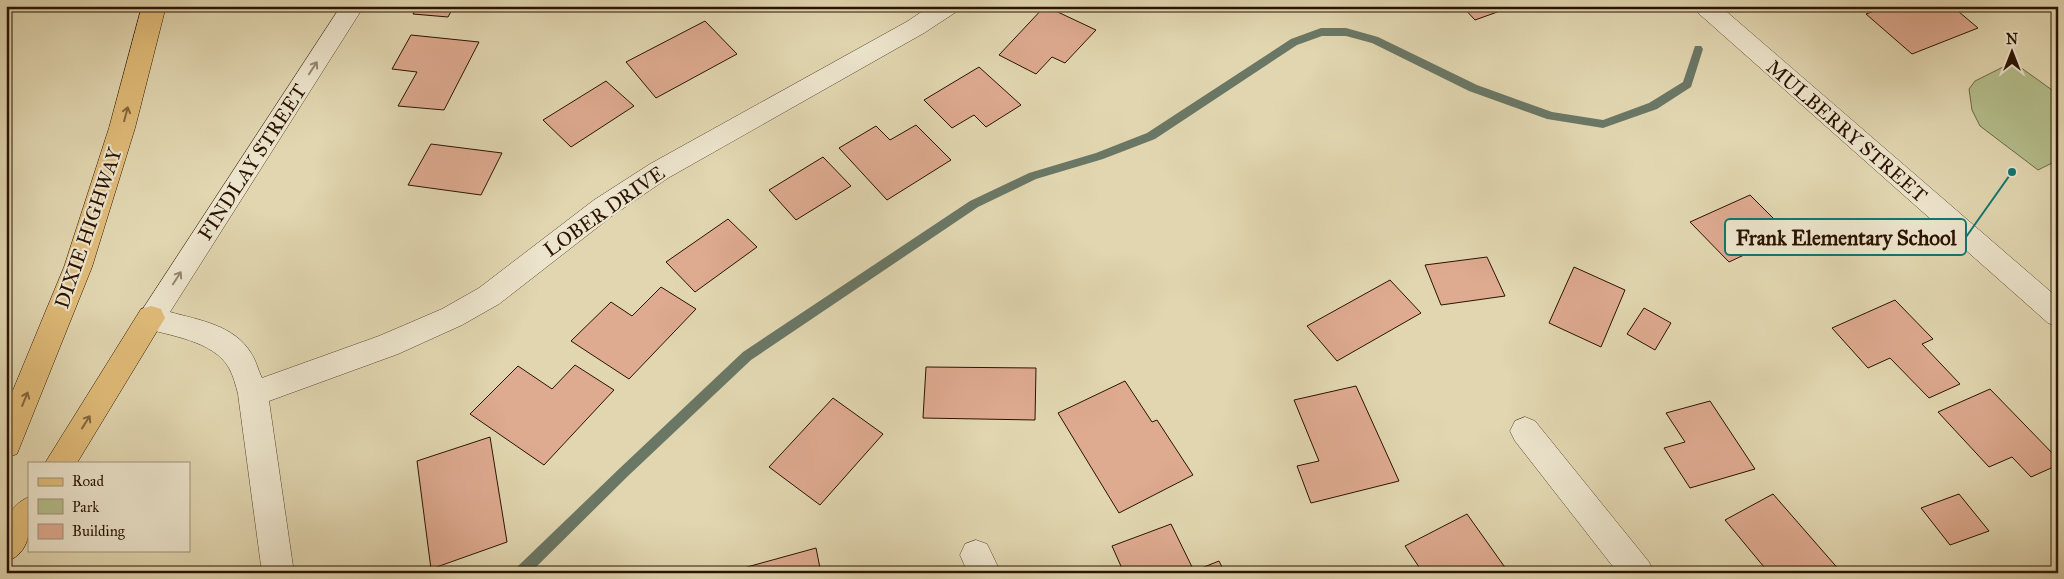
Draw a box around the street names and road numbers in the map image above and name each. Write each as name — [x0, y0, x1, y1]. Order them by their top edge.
street label: MULBERRY STREET — [1762, 55, 1932, 207]
street label: FINDLAY STREET — [193, 79, 312, 244]
street label: DIXIE HIGHWAY — [49, 143, 127, 311]
street label: LOBER DRIVE — [539, 160, 669, 262]

